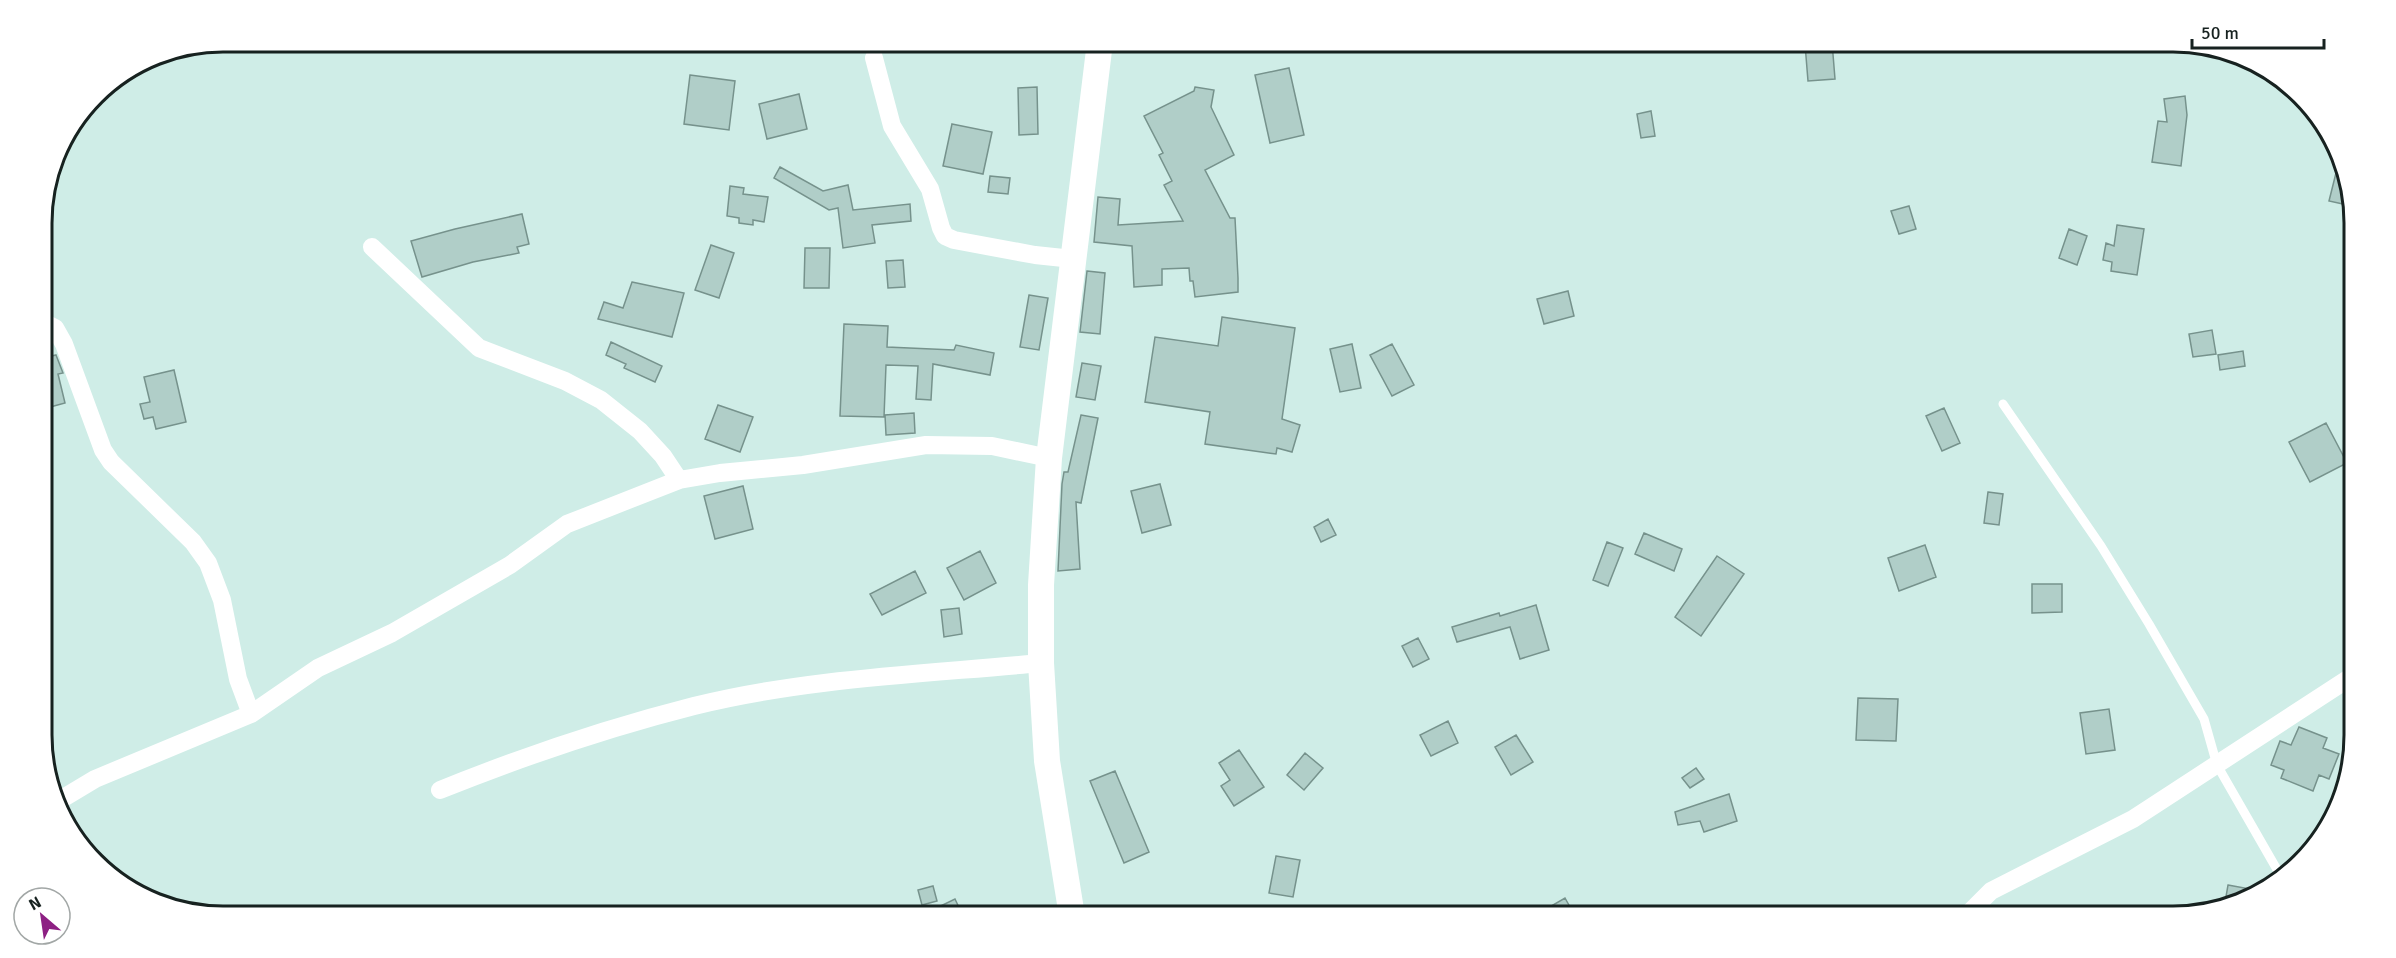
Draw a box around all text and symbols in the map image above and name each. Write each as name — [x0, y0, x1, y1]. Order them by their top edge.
scale bar — [2192, 12, 2324, 50]
text: 50 m — [2201, 22, 2239, 44]
north arrow — [12, 886, 72, 946]
text: N — [25, 892, 45, 915]

